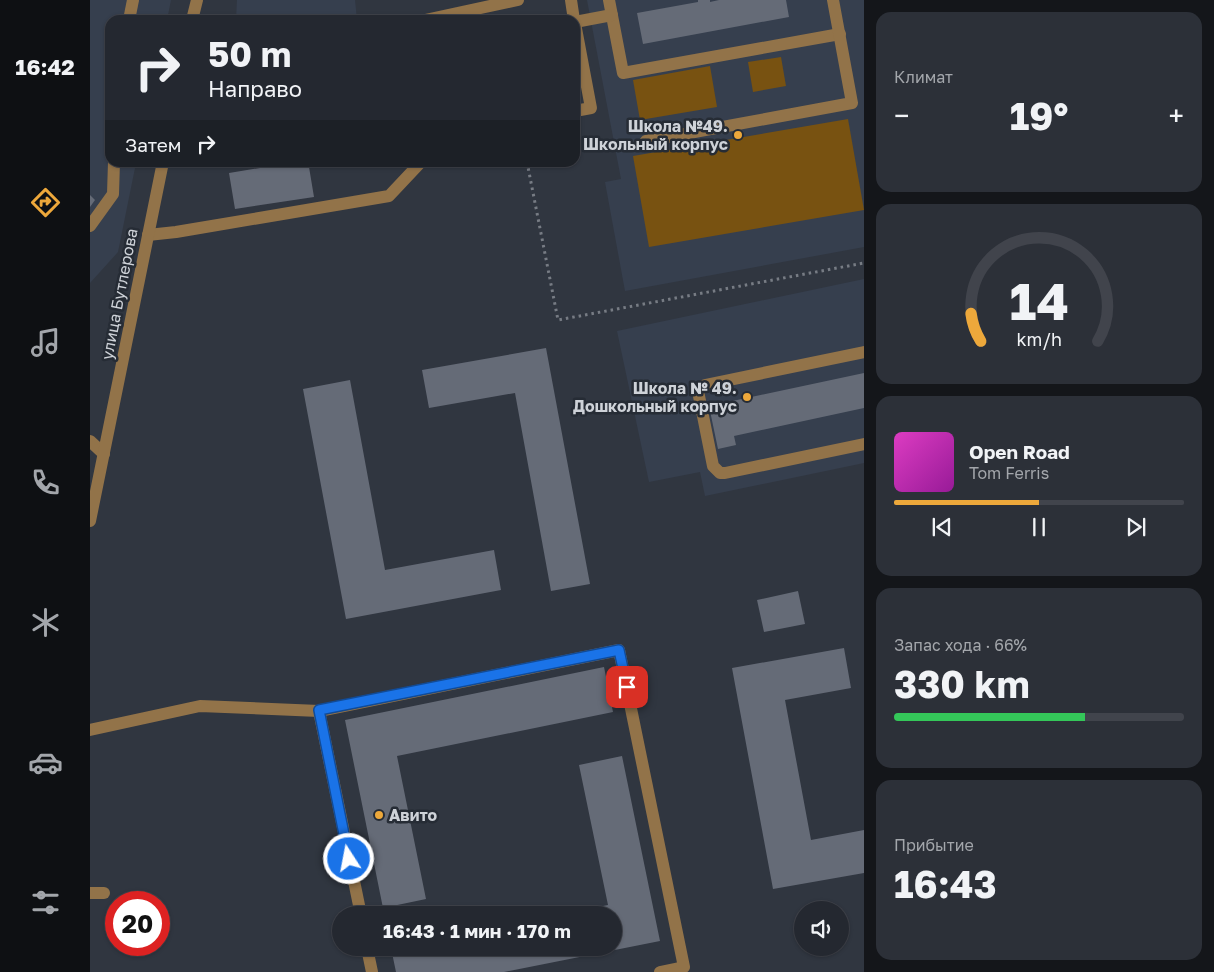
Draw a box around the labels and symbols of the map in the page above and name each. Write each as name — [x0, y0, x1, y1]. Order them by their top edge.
place label: Школа №49. Школьный корпус — [583, 116, 728, 154]
marker: Школа №49. Школьный корпус — [732, 129, 744, 141]
street label: улица Бутлерова — [96, 226, 142, 362]
place label: Школа № 49. Дошкольный корпус — [573, 378, 737, 416]
marker: Школа № 49. Дошкольный корпус — [741, 391, 753, 403]
pin — [606, 666, 648, 708]
place label: Авито — [389, 805, 438, 825]
marker: Авито — [373, 809, 385, 821]
position arrow — [322, 832, 374, 884]
speed limit sign: 20 — [105, 891, 170, 956]

